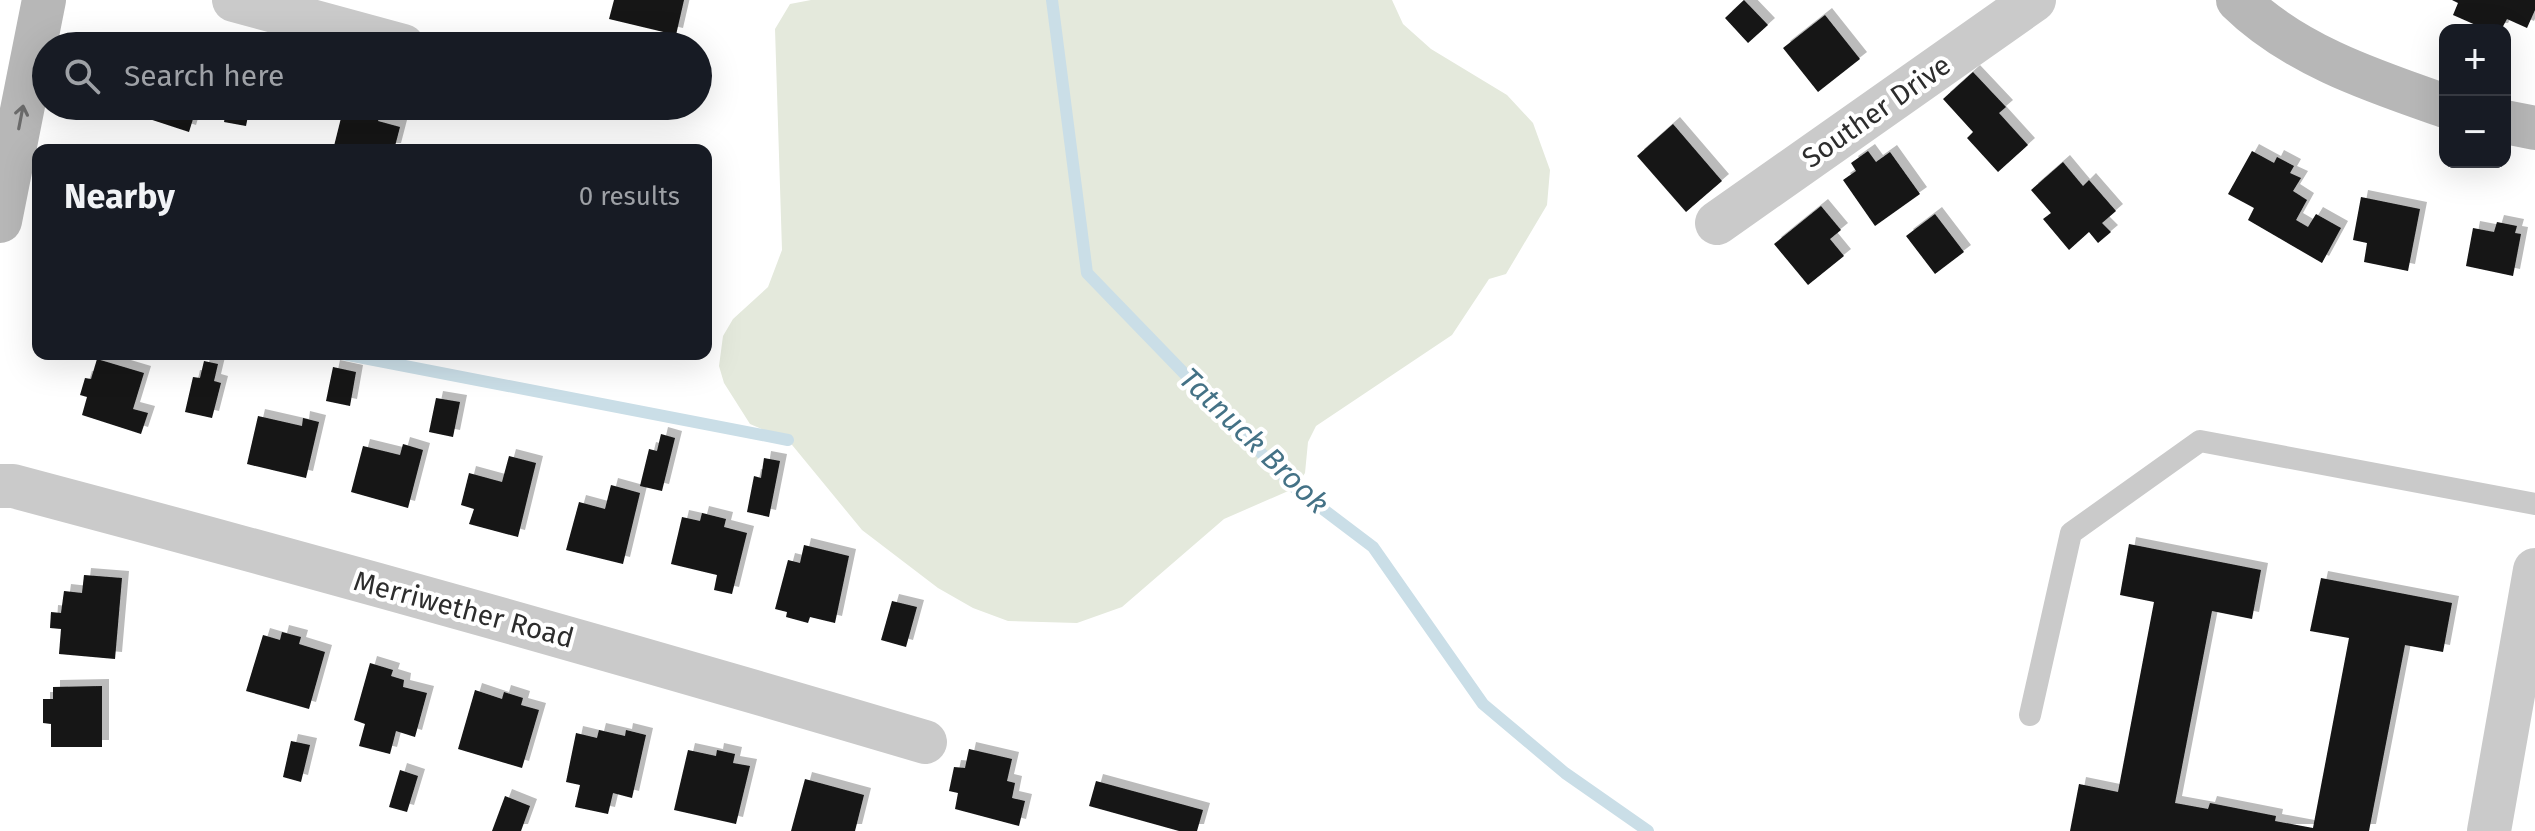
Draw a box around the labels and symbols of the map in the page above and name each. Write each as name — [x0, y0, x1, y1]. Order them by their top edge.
street label: Souther Drive — [1796, 48, 1957, 175]
one-way arrow — [14, 105, 29, 131]
water label: Tatnuck Brook — [1172, 361, 1336, 521]
street label: Merriwether Road — [350, 564, 578, 655]

